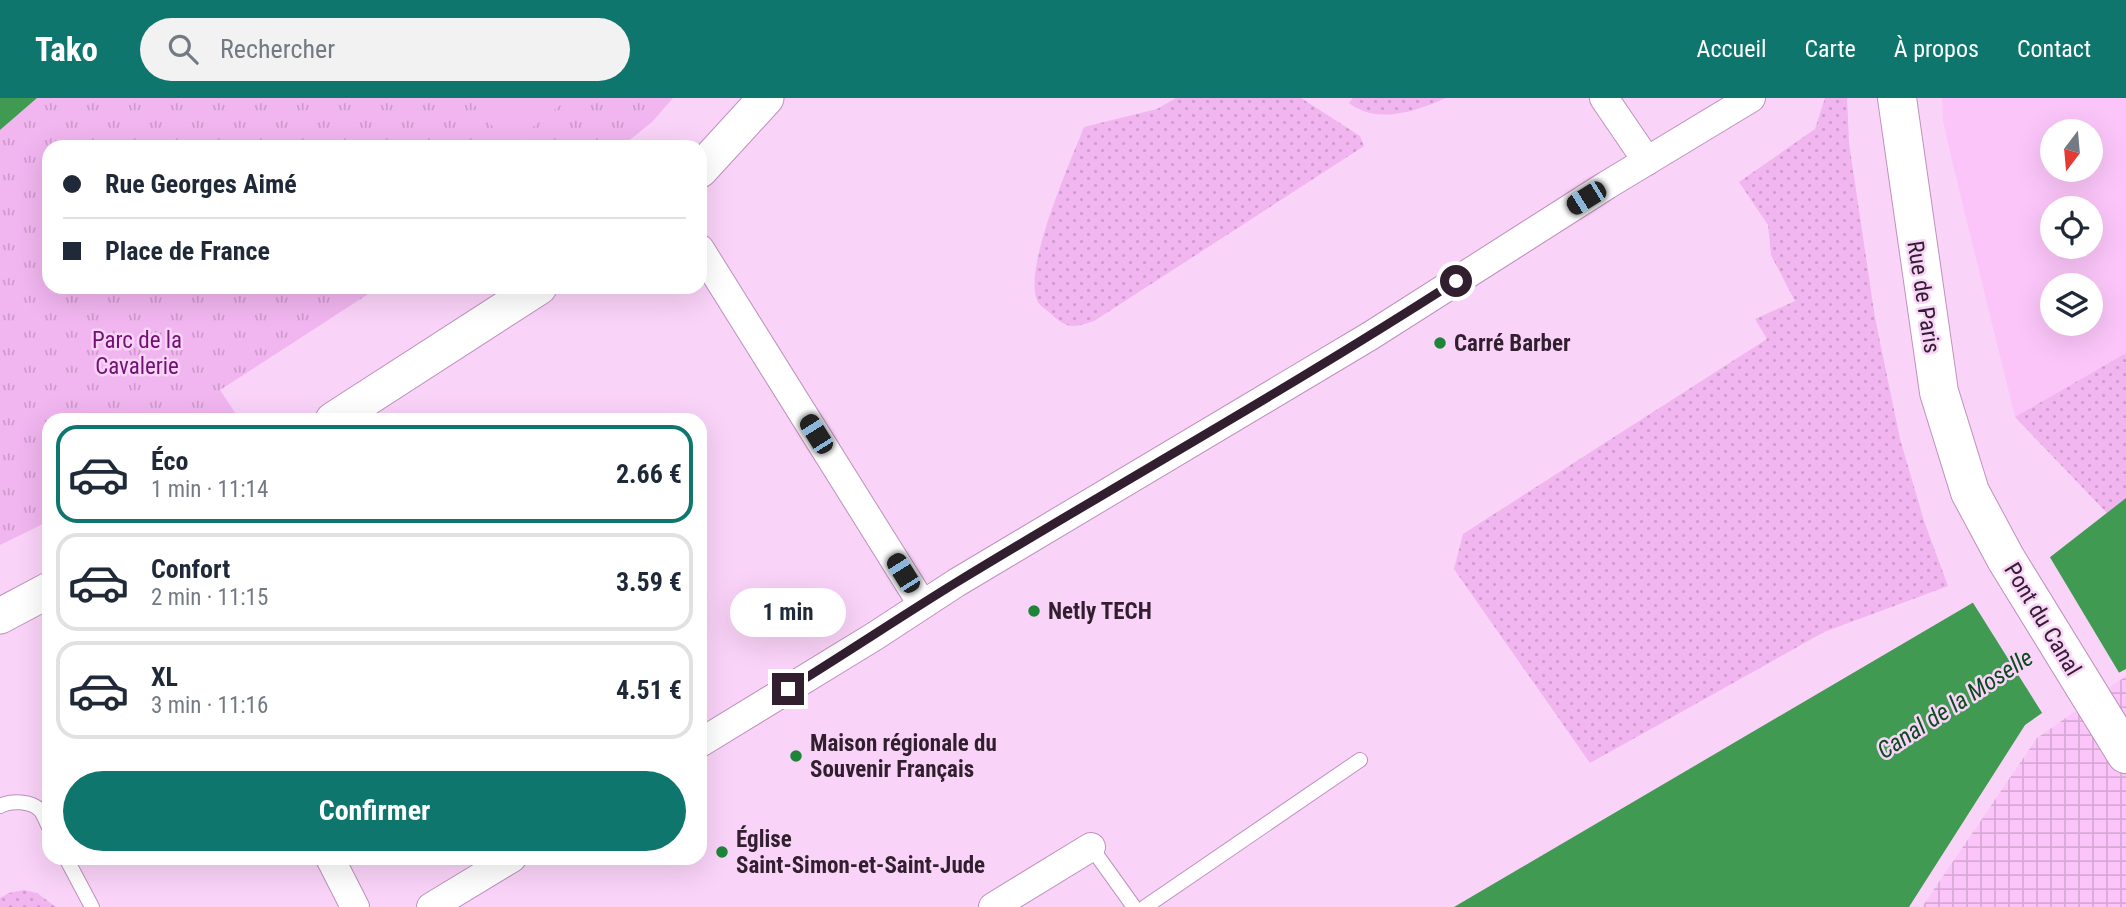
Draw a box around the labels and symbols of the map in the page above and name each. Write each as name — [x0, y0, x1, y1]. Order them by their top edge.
north arrow — [2040, 119, 2104, 182]
car — [1563, 178, 1610, 218]
street label: Rue de Paris — [1901, 239, 1946, 355]
route start — [1440, 265, 1472, 297]
park label: Parc de la Cavalerie — [92, 327, 182, 380]
place label: Carré Barber — [1454, 330, 1571, 357]
marker: Carré Barber — [1432, 335, 1448, 351]
car — [796, 411, 837, 457]
car — [883, 550, 924, 596]
street label: Pont du Canal — [1998, 558, 2087, 681]
callout: 1 min — [730, 588, 846, 636]
place label: Netly TECH — [1048, 598, 1152, 625]
marker: Netly TECH — [1026, 603, 1042, 619]
water label: Canal de la Moselle — [1872, 643, 2038, 765]
route end — [772, 673, 804, 705]
place label: Maison régionale du Souvenir Français — [810, 730, 997, 783]
marker: Maison régionale du Souvenir Français — [788, 748, 804, 764]
place label: Église Saint-Simon-et-Saint-Jude — [736, 825, 985, 879]
marker: Église Saint-Simon-et-Saint-Jude — [714, 844, 730, 860]

